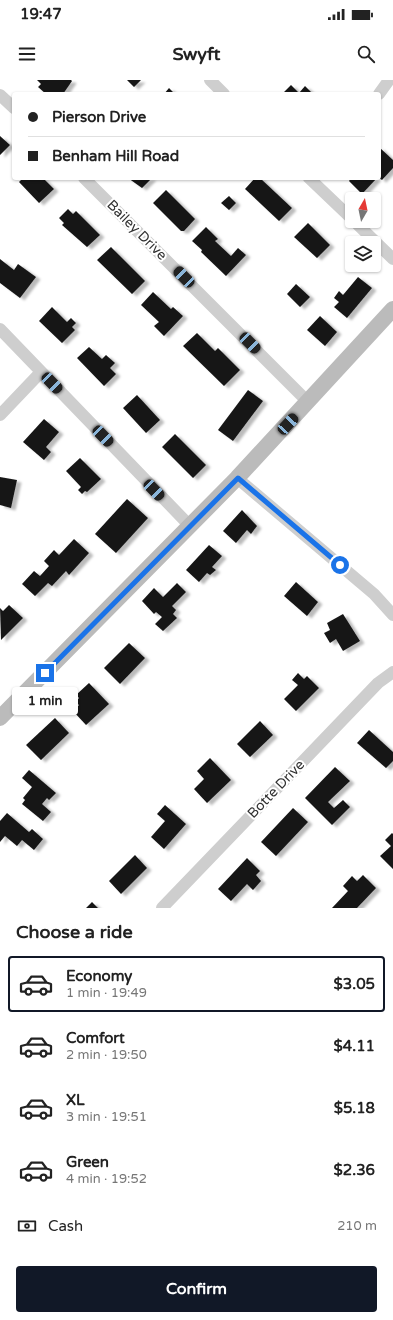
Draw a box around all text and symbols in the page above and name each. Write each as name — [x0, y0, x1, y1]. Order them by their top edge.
text: 19:47 — [20, 5, 62, 23]
icon: menu — [16, 43, 38, 65]
text: Swyft — [172, 43, 221, 65]
icon: search — [355, 43, 377, 65]
text: Pierson Drive — [52, 108, 146, 126]
text: Benham Hill Road — [52, 147, 179, 165]
north arrow — [345, 192, 381, 228]
map controls — [345, 192, 381, 272]
street label: Bailey Drive — [103, 196, 171, 264]
button: layers — [345, 236, 381, 272]
car — [171, 264, 197, 290]
car — [237, 330, 263, 356]
car — [39, 370, 65, 396]
car — [275, 411, 301, 437]
car — [90, 423, 116, 449]
car — [141, 477, 167, 503]
route start — [331, 556, 349, 574]
route end — [36, 664, 54, 682]
callout: 1 min — [12, 687, 78, 715]
text: 1 min — [28, 693, 62, 709]
street label: Botte Drive — [244, 756, 308, 822]
text: Choose a ride — [16, 921, 133, 943]
icon: car — [18, 966, 54, 1002]
text: Economy — [66, 967, 132, 985]
text: $3.05 — [334, 975, 375, 993]
text: 1 min · 19:49 — [66, 985, 147, 1001]
icon: car — [18, 1028, 54, 1064]
text: Comfort — [66, 1029, 125, 1047]
text: $4.11 — [334, 1037, 375, 1055]
text: 2 min · 19:50 — [66, 1047, 147, 1063]
icon: car — [18, 1090, 54, 1126]
text: XL — [66, 1091, 85, 1109]
text: $5.18 — [334, 1099, 375, 1117]
text: 3 min · 19:51 — [66, 1109, 147, 1125]
icon: car — [18, 1152, 54, 1188]
text: Green — [66, 1153, 109, 1171]
text: $2.36 — [334, 1161, 375, 1179]
text: 4 min · 19:52 — [66, 1171, 147, 1187]
icon: cash — [16, 1215, 38, 1237]
text: Cash — [48, 1217, 83, 1235]
text: 210 m — [337, 1218, 377, 1234]
button: Confirm — [16, 1266, 377, 1312]

